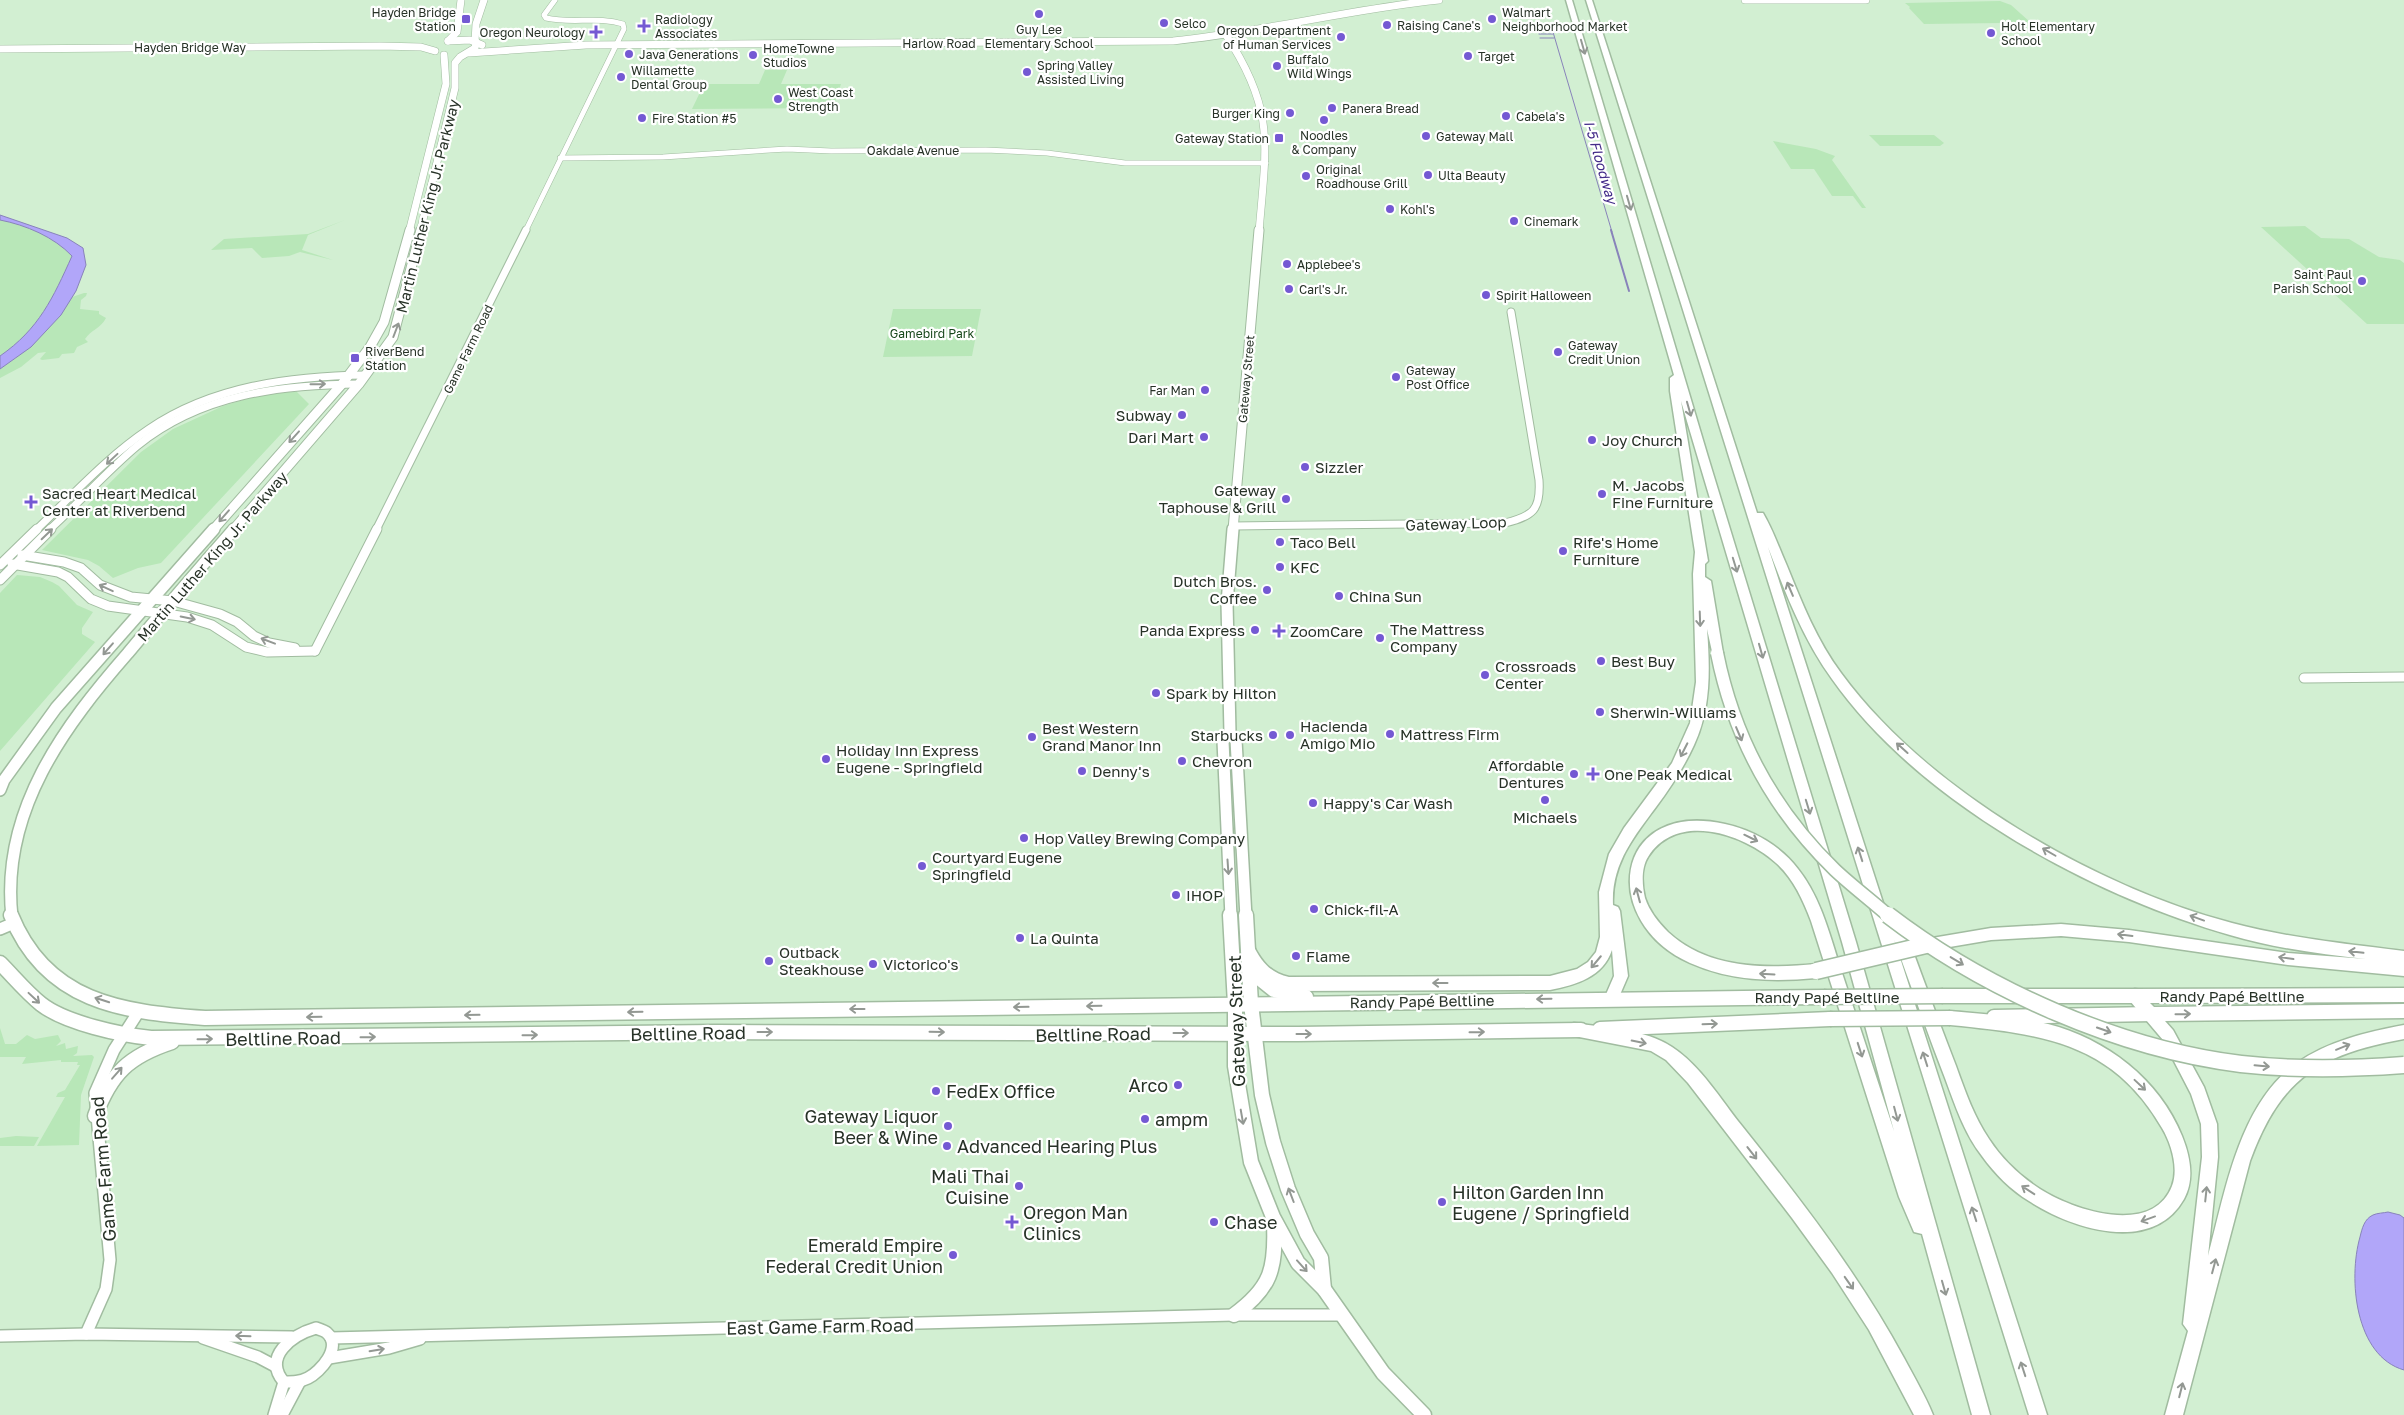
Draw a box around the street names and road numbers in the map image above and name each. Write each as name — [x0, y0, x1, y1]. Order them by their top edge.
street label: Harlow Road — [902, 36, 976, 51]
street label: Hayden Bridge Way — [134, 40, 246, 55]
street label: Martin Luther King Jr. Parkway — [392, 97, 462, 315]
street label: Oakdale Avenue — [867, 143, 959, 158]
street label: Game Farm Road — [440, 302, 496, 396]
street label: Gateway Street — [1235, 334, 1257, 424]
street label: Martin Luther King Jr. Parkway — [133, 467, 291, 645]
street label: Gateway Loop — [1405, 512, 1507, 534]
street label: Gateway Street — [1223, 955, 1249, 1087]
street label: Randy Papé Beltline — [2160, 987, 2305, 1005]
street label: Randy Papé Beltline — [1755, 988, 1900, 1006]
street label: Randy Papé Beltline — [1349, 991, 1495, 1011]
street label: Beltline Road — [630, 1021, 746, 1045]
street label: Beltline Road — [1035, 1022, 1151, 1046]
street label: Beltline Road — [225, 1026, 341, 1050]
street label: Game Farm Road — [86, 1095, 120, 1243]
street label: East Game Farm Road — [726, 1313, 914, 1339]

